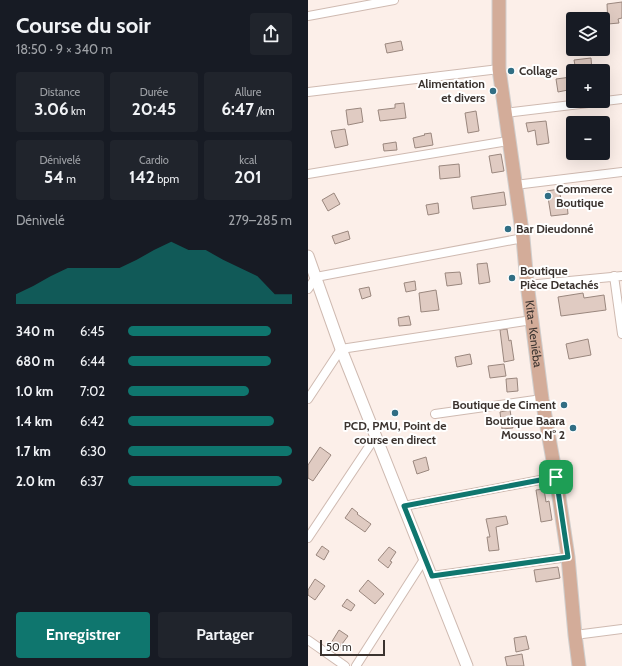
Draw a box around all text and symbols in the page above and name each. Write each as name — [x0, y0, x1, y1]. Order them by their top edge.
text: Course du soir — [16, 12, 151, 39]
map controls — [566, 12, 610, 160]
button: layers — [566, 12, 610, 56]
button: share — [250, 13, 292, 55]
text: 18:50 · 9 × 340 m — [16, 41, 112, 57]
place label: Collage — [519, 63, 557, 78]
button: + — [566, 64, 610, 108]
marker: Collage — [506, 66, 516, 76]
place label: Alimentation et divers — [418, 76, 485, 105]
text: Distance — [40, 85, 80, 99]
text: Durée — [140, 85, 168, 99]
text: Allure — [235, 85, 261, 99]
marker: Alimentation et divers — [488, 86, 498, 96]
text: 3.06 — [34, 99, 69, 119]
text: 20:45 — [132, 99, 176, 119]
text: 6:47 — [221, 99, 254, 119]
text: km — [69, 104, 86, 118]
text: /km — [254, 104, 275, 118]
button: − — [566, 116, 610, 160]
text: Dénivelé — [39, 153, 81, 167]
text: Cardio — [139, 153, 169, 167]
text: kcal — [239, 153, 257, 167]
text: 54 — [44, 167, 64, 187]
text: 142 — [129, 167, 155, 187]
text: 201 — [234, 167, 262, 187]
text: m — [64, 172, 76, 186]
text: bpm — [155, 172, 179, 186]
place label: Commerce Boutique — [556, 181, 613, 210]
marker: Commerce Boutique — [543, 191, 553, 201]
text: Dénivelé — [16, 212, 65, 228]
text: 279–285 m — [228, 212, 292, 228]
place label: Bar Dieudonné — [516, 221, 594, 236]
marker: Bar Dieudonné — [503, 224, 513, 234]
place label: Boutique Pièce Detachés — [520, 263, 599, 292]
marker: Boutique Pièce Detachés — [507, 273, 517, 283]
street label: Kita- Keniéba — [522, 299, 546, 368]
text: 340 m — [16, 323, 54, 339]
text: 6:45 — [80, 323, 105, 339]
text: 680 m — [16, 353, 55, 369]
text: 6:44 — [80, 353, 105, 369]
text: 1.0 km — [16, 383, 53, 399]
text: 7:02 — [80, 383, 105, 399]
place label: Boutique de Ciment — [452, 397, 556, 412]
marker: Boutique de Ciment — [559, 400, 569, 410]
marker: PCD, PMU, Point de course en direct — [390, 408, 400, 418]
text: 1.4 km — [16, 413, 52, 429]
text: 6:42 — [80, 413, 104, 429]
place label: Boutique Baara Mousso N° 2 — [485, 413, 565, 442]
place label: PCD, PMU, Point de course en direct — [344, 418, 446, 447]
marker: Boutique Baara Mousso N° 2 — [568, 423, 578, 433]
text: 1.7 km — [16, 443, 51, 459]
text: 6:30 — [80, 443, 106, 459]
pin — [539, 460, 573, 494]
icon: arrive — [545, 466, 567, 488]
text: 2.0 km — [16, 473, 55, 489]
text: 6:37 — [80, 473, 104, 489]
button: Enregistrer — [16, 612, 150, 658]
button: Partager — [158, 612, 292, 658]
scale bar — [320, 638, 385, 657]
text: 50 m — [326, 640, 352, 654]

